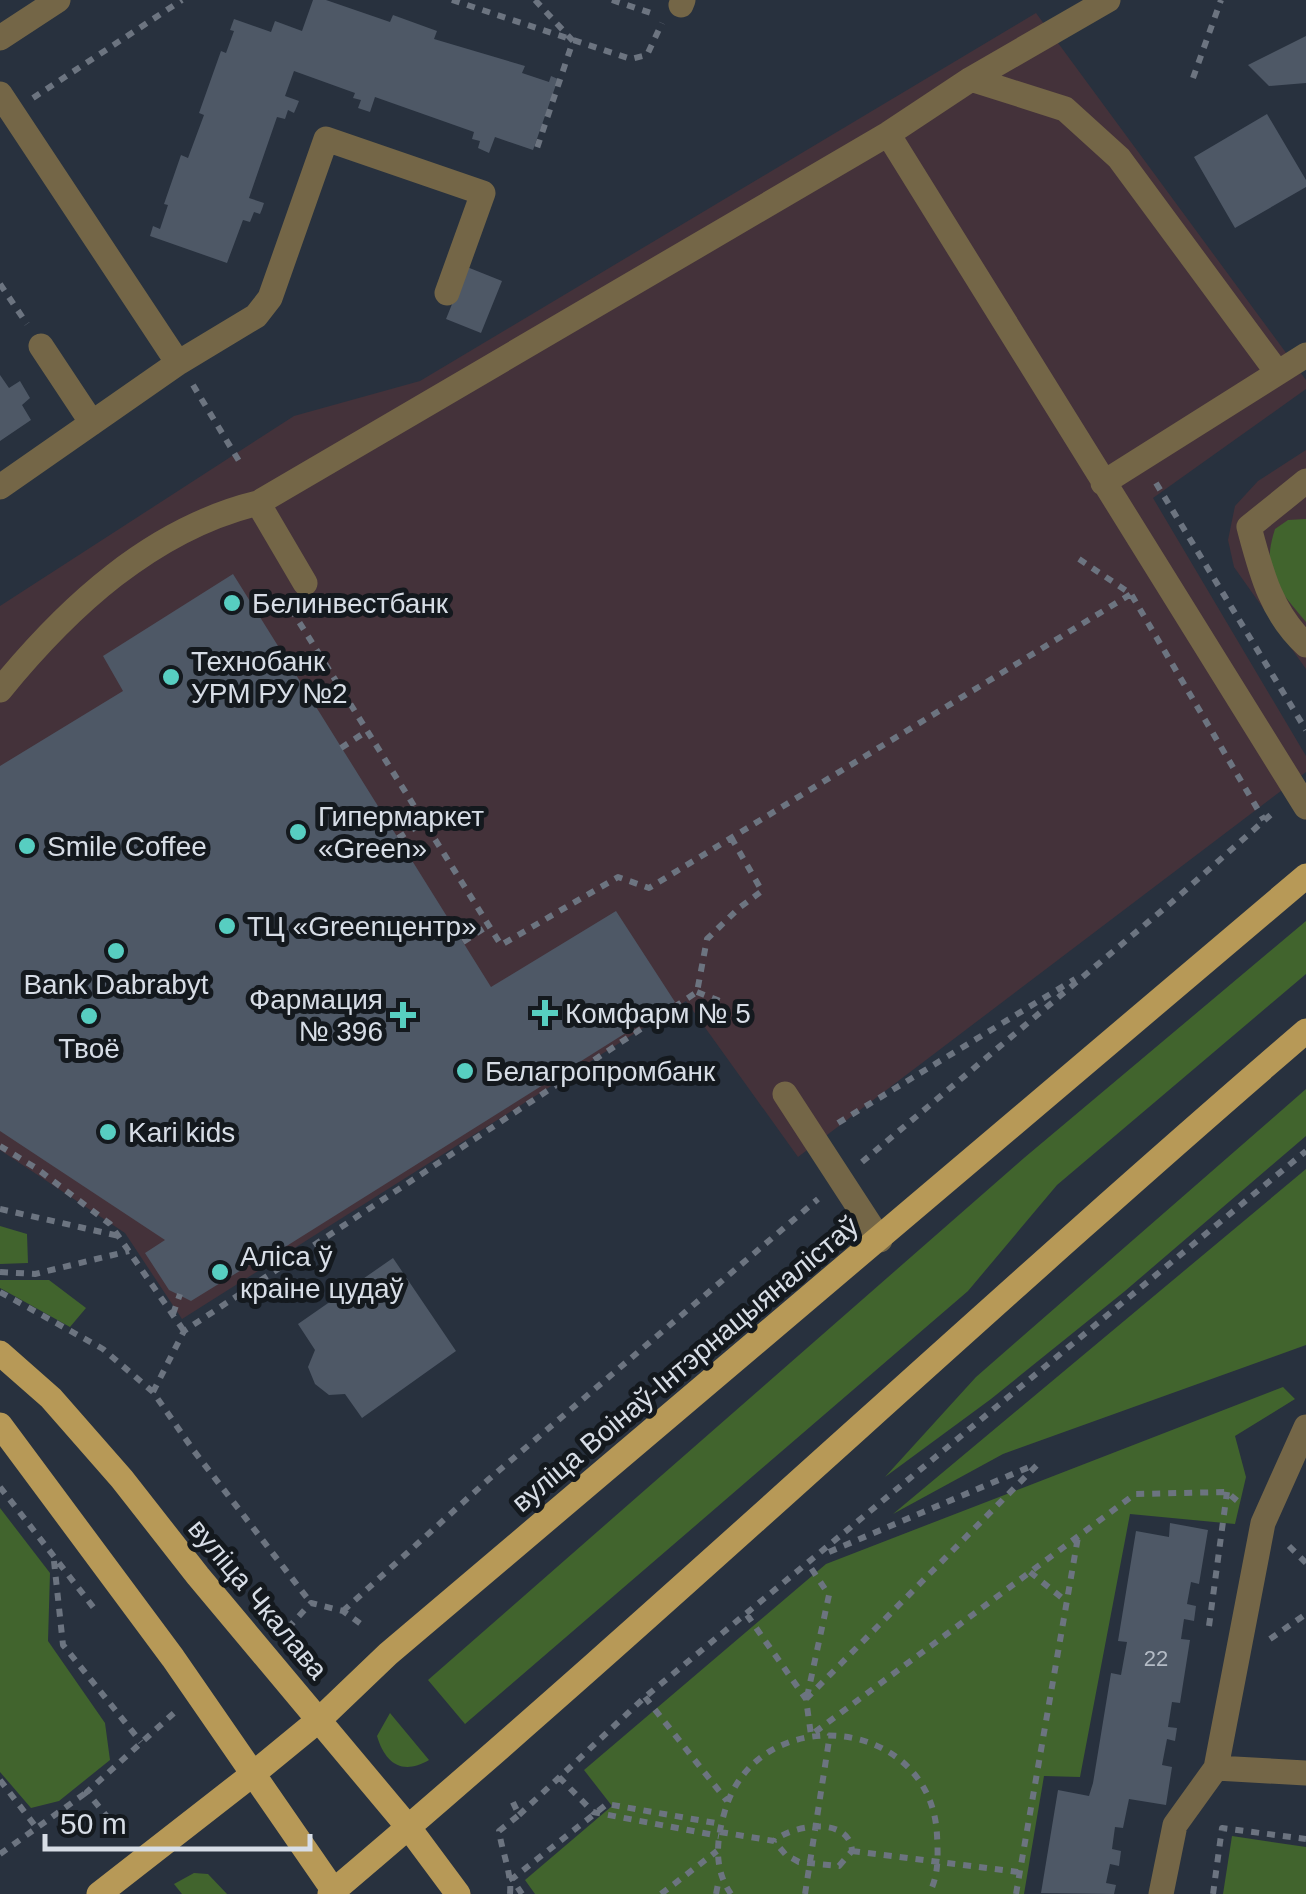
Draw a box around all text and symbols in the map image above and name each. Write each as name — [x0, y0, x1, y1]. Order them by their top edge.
place label: Белинвестбанк — [252, 588, 449, 619]
marker: Белинвестбанк — [221, 592, 243, 614]
place label: Технобанк УРМ РУ №2 — [191, 646, 348, 709]
marker: Технобанк УРМ РУ №2 — [160, 666, 182, 688]
place label: Гипермаркет «Green» — [318, 801, 484, 864]
marker: Гипермаркет «Green» — [287, 821, 309, 843]
place label: Smile Coffee — [47, 831, 207, 862]
marker: Smile Coffee — [16, 835, 38, 857]
place label: ТЦ «Greenцентр» — [247, 911, 477, 942]
marker: ТЦ «Greenцентр» — [216, 915, 238, 937]
marker: Bank Dabrabyt — [105, 940, 127, 962]
place label: Bank Dabrabyt — [23, 969, 209, 1000]
place label: Фармация № 396 — [249, 984, 383, 1047]
place label: Комфарм № 5 — [565, 998, 751, 1029]
marker: Комфарм № 5 — [534, 1002, 556, 1024]
marker: Фармация № 396 — [392, 1004, 414, 1026]
marker: Твоё — [78, 1005, 100, 1027]
place label: Твоё — [58, 1033, 120, 1064]
place label: Белагропромбанк — [485, 1056, 716, 1087]
marker: Белагропромбанк — [454, 1060, 476, 1082]
place label: Kari kids — [128, 1117, 235, 1148]
marker: Kari kids — [97, 1121, 119, 1143]
street label: вуліца Воінаў-Інтэрнацыяналістаў — [506, 1210, 864, 1518]
place label: Аліса ў краіне цудаў — [240, 1241, 403, 1304]
marker: Аліса ў краіне цудаў — [209, 1261, 231, 1283]
street label: вуліца Чкалава — [182, 1513, 334, 1685]
house number: 22 — [1144, 1646, 1168, 1671]
scale bar — [45, 1789, 310, 1851]
text: 50 m — [60, 1807, 127, 1840]

